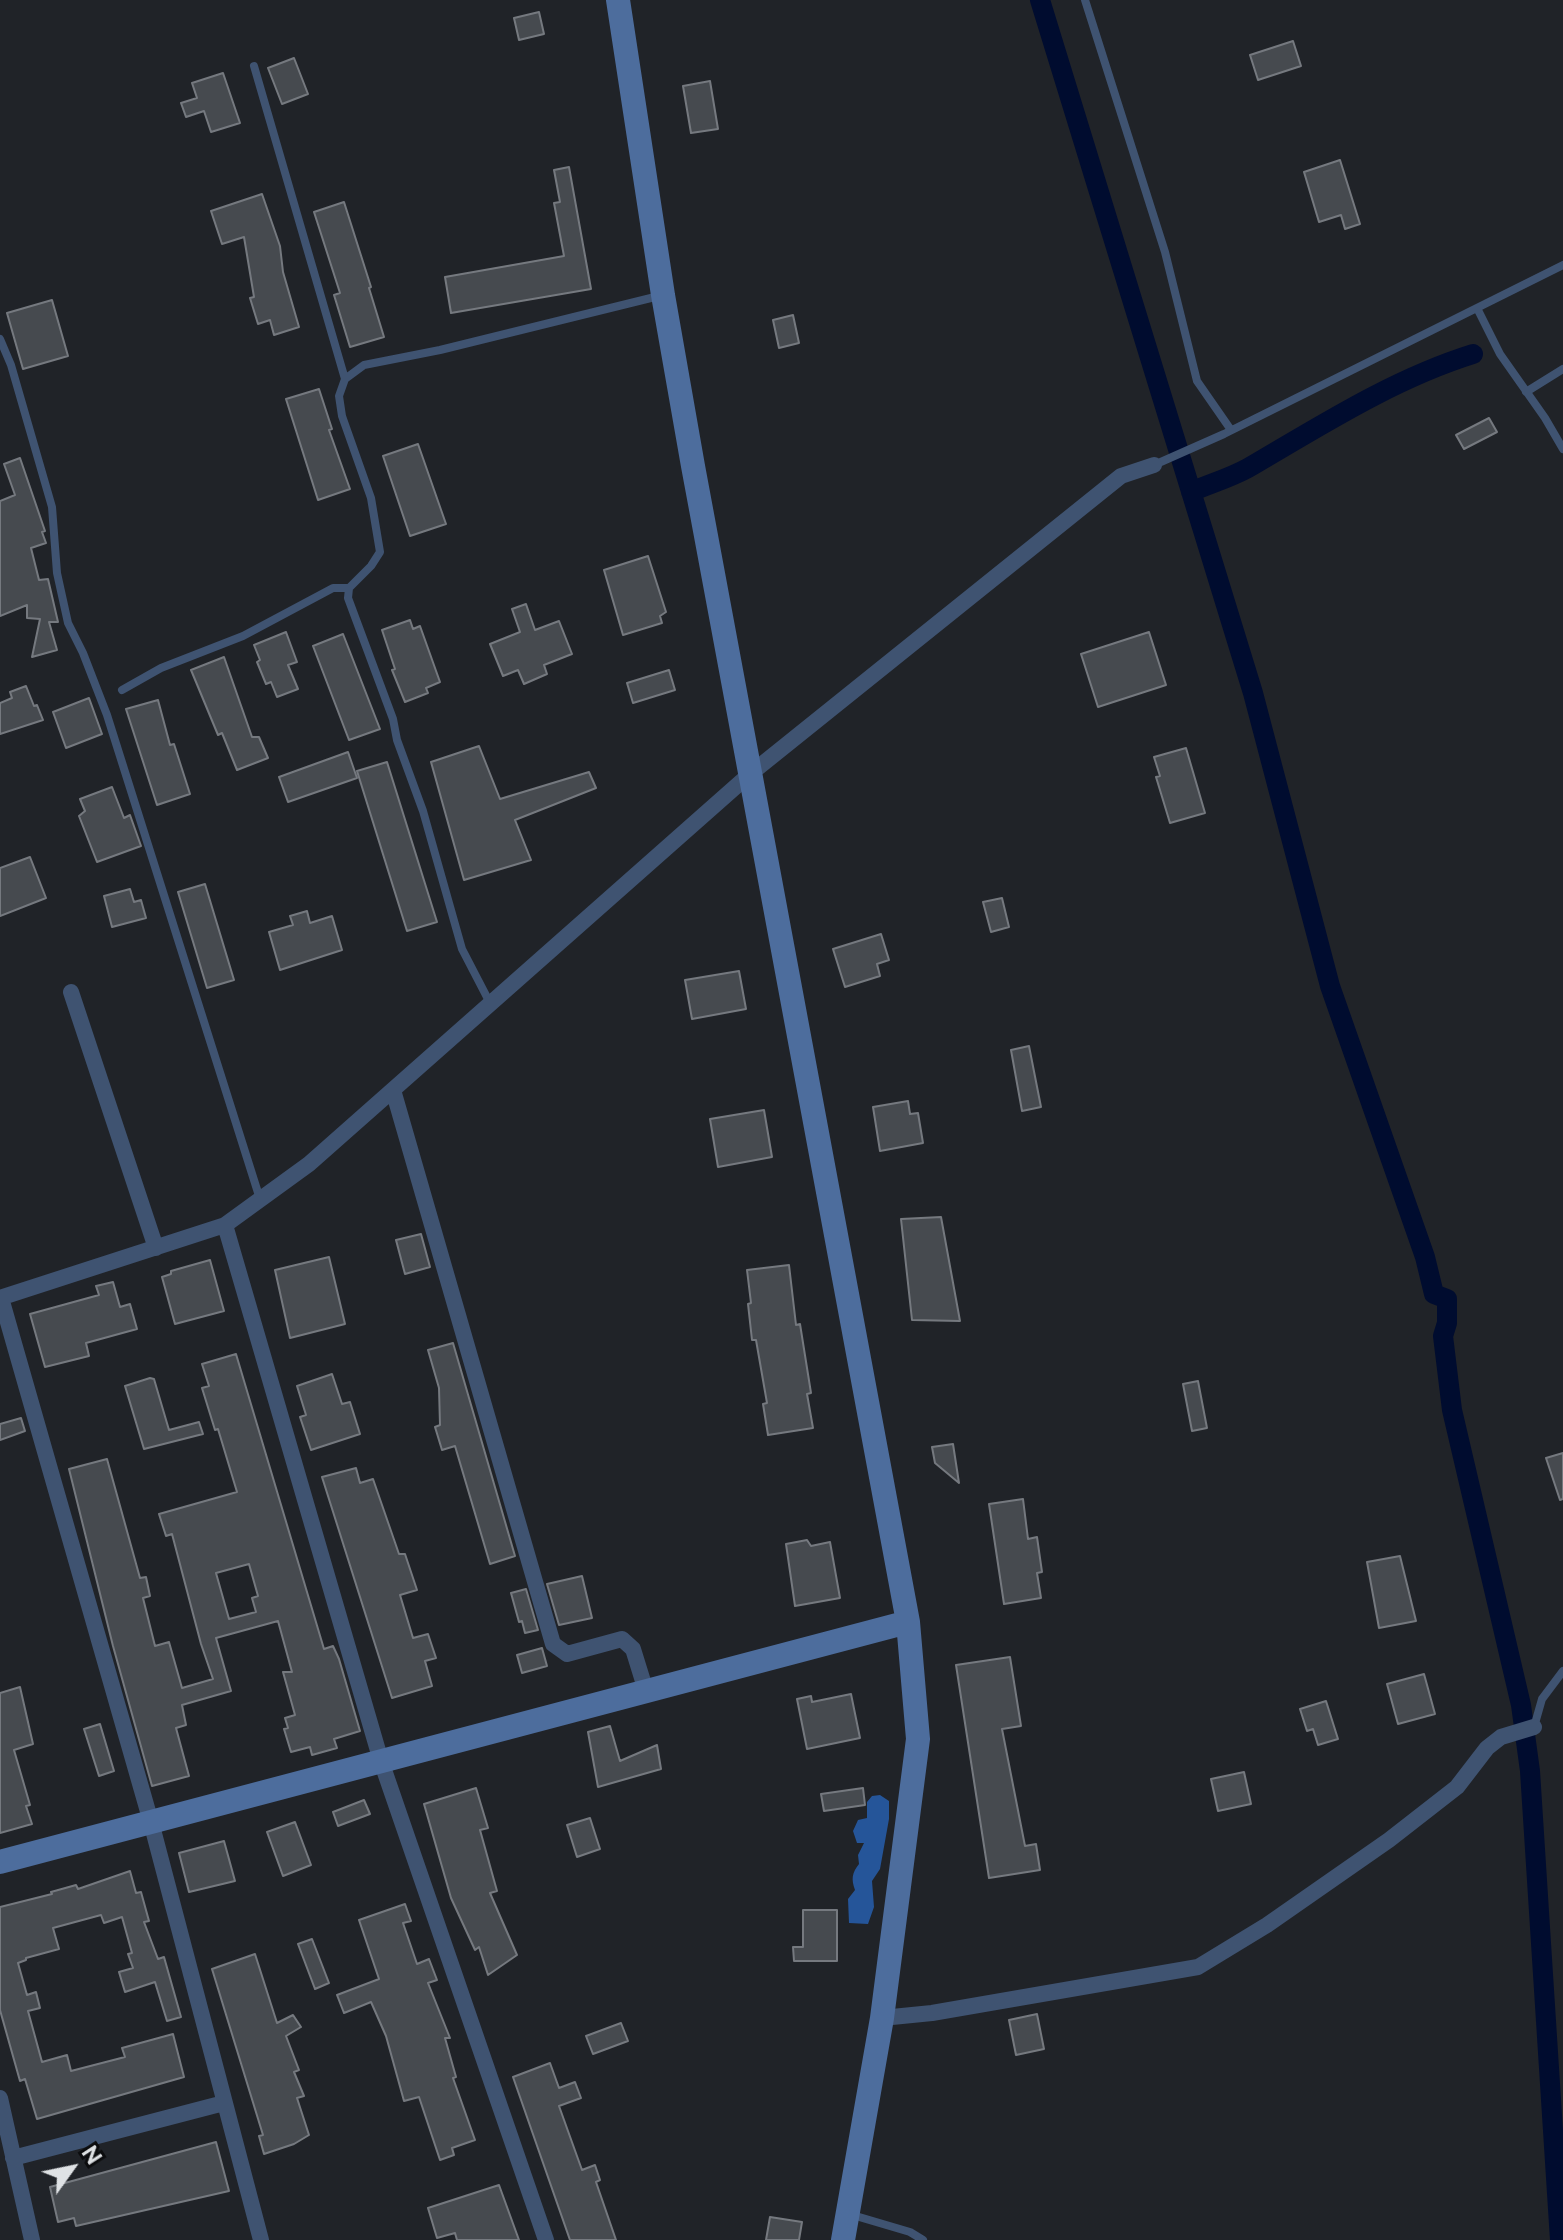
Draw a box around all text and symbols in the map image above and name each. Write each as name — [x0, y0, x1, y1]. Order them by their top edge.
north arrow — [32, 2128, 112, 2208]
text: N — [77, 2141, 108, 2169]

